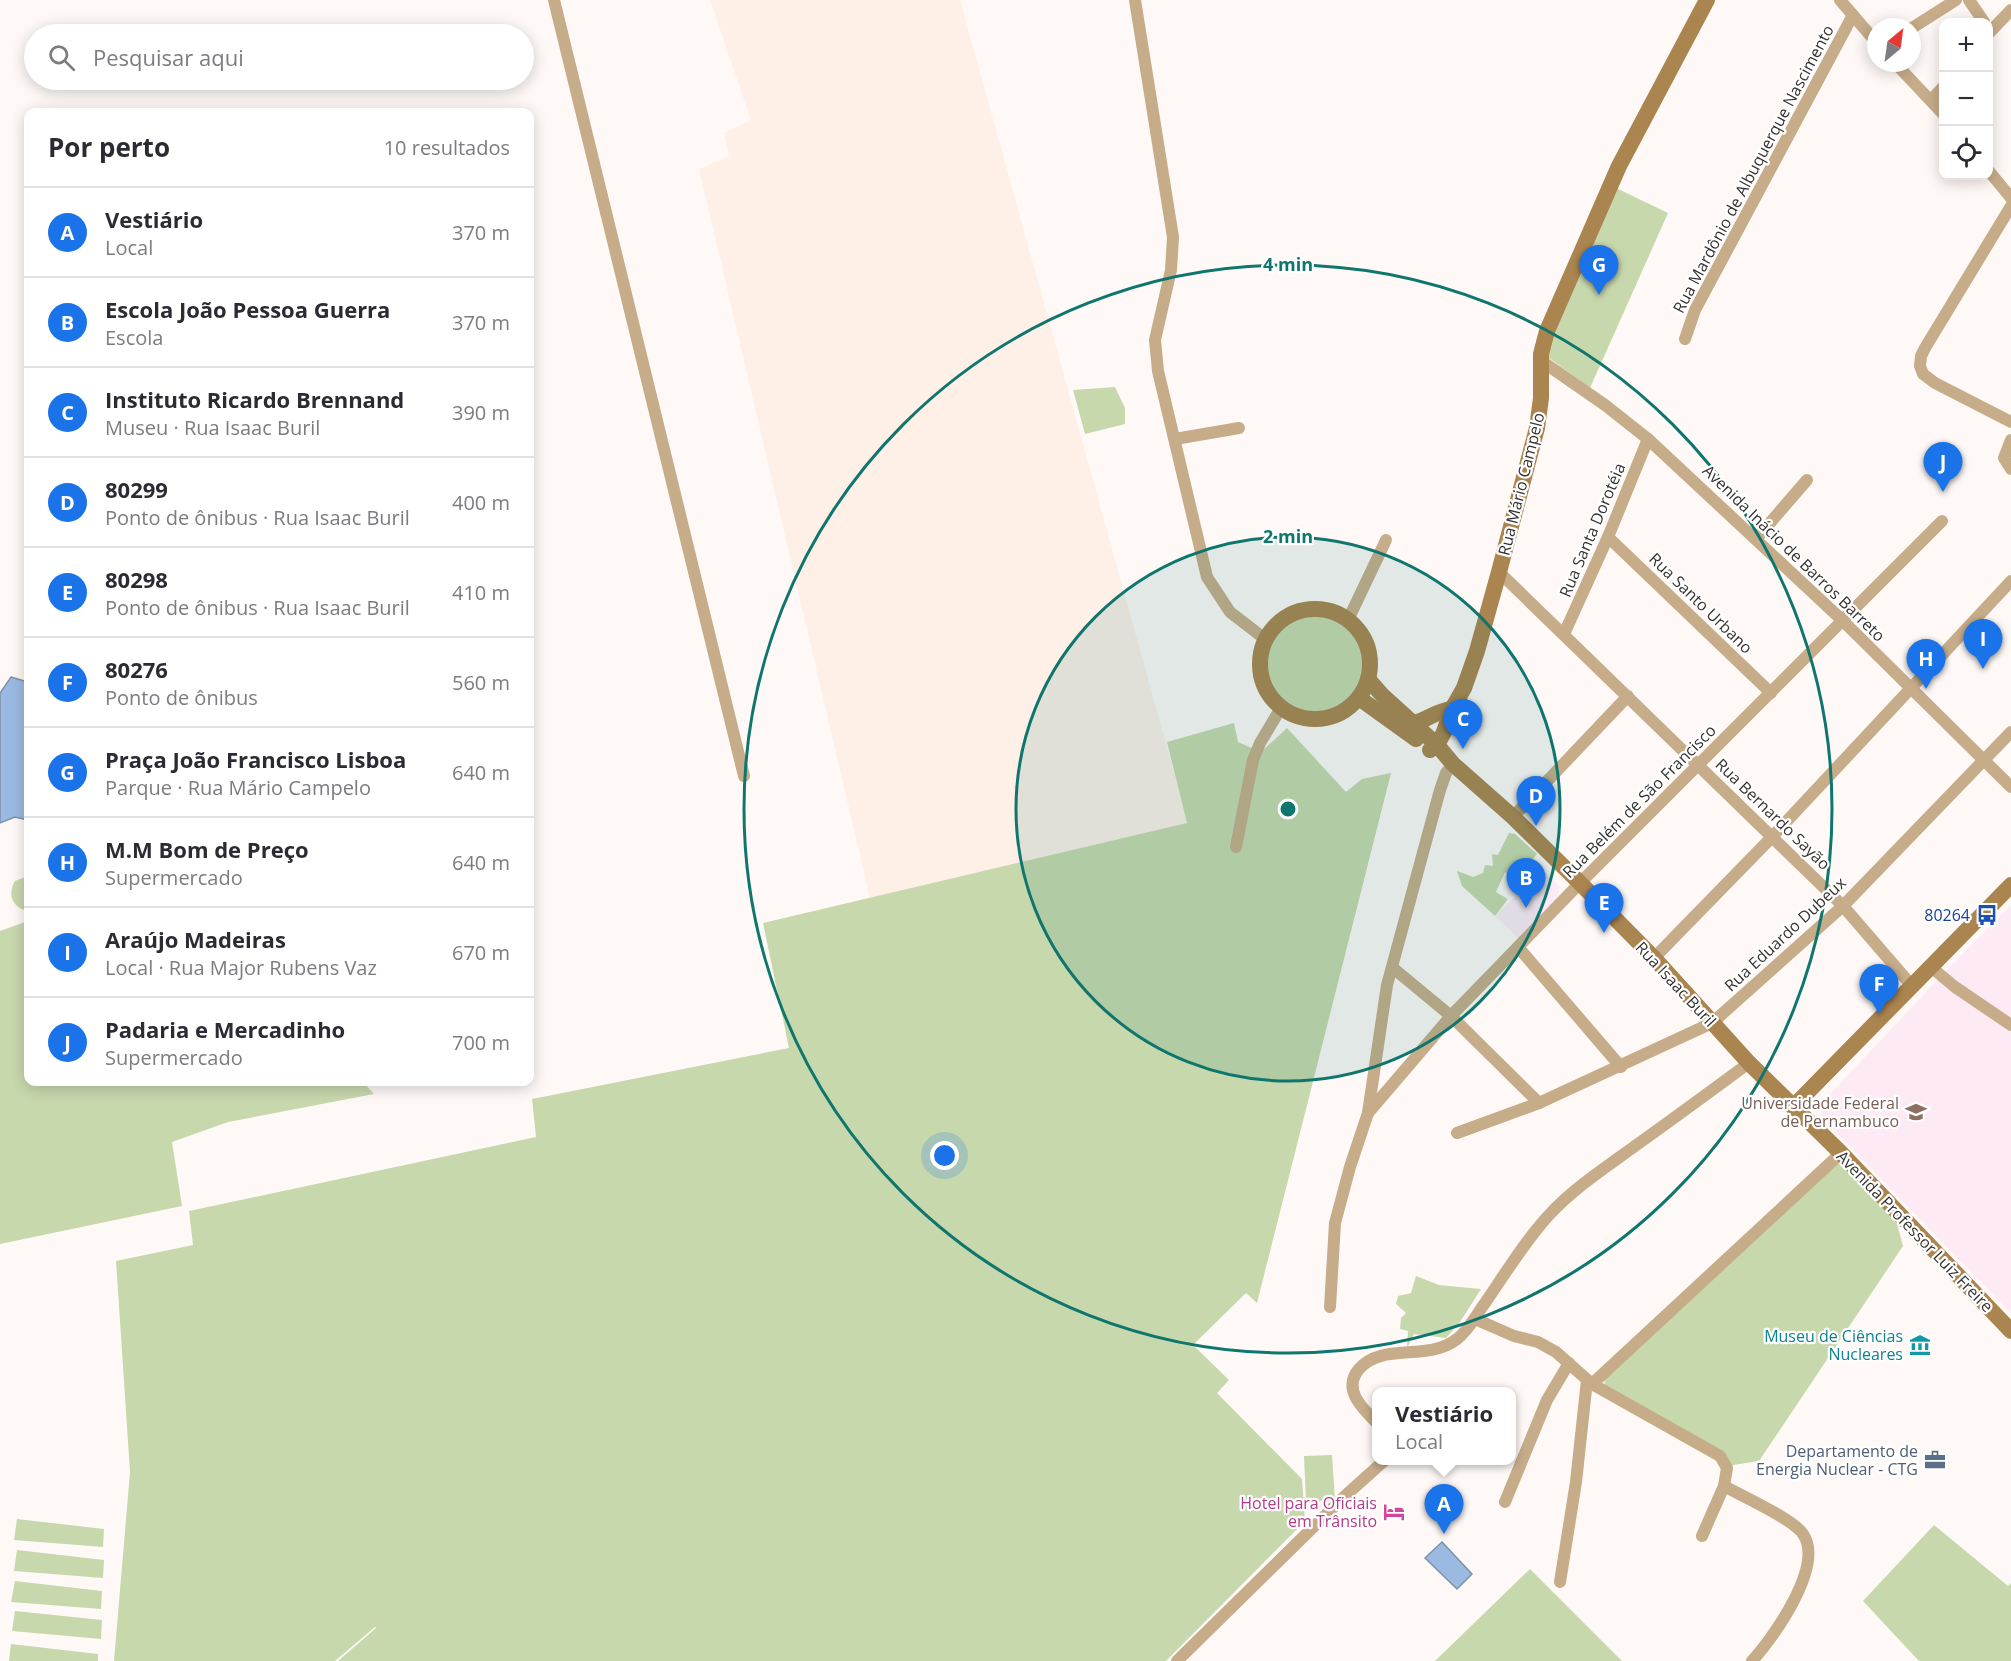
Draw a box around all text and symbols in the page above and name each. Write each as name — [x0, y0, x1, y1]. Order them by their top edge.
north arrow — [1867, 18, 1921, 72]
map controls — [1939, 18, 1993, 180]
button: + — [1939, 18, 1993, 72]
street label: Rua Mardônio de Albuquerque Nascimento — [1667, 21, 1839, 317]
search box — [24, 24, 534, 90]
icon: search — [45, 41, 78, 74]
text: Pesquisar aqui — [93, 42, 244, 72]
button: − — [1939, 72, 1993, 126]
button: locate — [1939, 126, 1993, 180]
text: Por perto — [48, 129, 170, 165]
text: 10 resultados — [384, 134, 510, 161]
text: Vestiário — [105, 204, 203, 234]
text: A — [61, 219, 74, 246]
text: 370 m — [452, 219, 510, 246]
text: Local — [105, 234, 153, 261]
pin: G — [1580, 246, 1618, 295]
text: 4 min — [1263, 252, 1313, 276]
text: Escola João Pessoa Guerra — [105, 294, 390, 324]
text: B — [61, 309, 74, 336]
text: 370 m — [452, 309, 510, 336]
text: Escola — [105, 324, 163, 351]
text: Instituto Ricardo Brennand — [105, 384, 404, 414]
text: C — [61, 399, 74, 426]
text: 390 m — [452, 399, 510, 426]
street label: Rua Mário Campelo — [1493, 410, 1549, 558]
text: Museu · Rua Isaac Buril — [105, 414, 320, 441]
pin: J — [1924, 442, 1962, 492]
street label: Rua Santa Dorotéia — [1554, 459, 1630, 601]
street label: Avenida Inácio de Barros Barreto — [1698, 460, 1890, 646]
text: 80299 — [105, 474, 168, 504]
text: D — [60, 489, 75, 516]
text: 400 m — [452, 489, 510, 516]
text: Ponto de ônibus · Rua Isaac Buril — [105, 504, 410, 531]
text: 2 min — [1263, 524, 1313, 548]
street label: Rua Santo Urbano — [1644, 548, 1758, 658]
text: 80298 — [105, 564, 168, 594]
text: E — [62, 579, 73, 606]
text: 410 m — [452, 579, 510, 606]
text: Ponto de ônibus · Rua Isaac Buril — [105, 594, 410, 621]
pin: I — [1964, 620, 2002, 669]
pin: H — [1906, 640, 1946, 689]
text: 80276 — [105, 654, 168, 684]
text: F — [62, 669, 73, 696]
text: 560 m — [452, 669, 510, 696]
text: Ponto de ônibus — [105, 684, 258, 711]
pin: C — [1444, 700, 1482, 749]
street label: Rua Belém de São Francisco — [1557, 719, 1721, 883]
text: Praça João Francisco Lisboa — [105, 744, 406, 774]
street label: Rua Bernardo Sayão — [1711, 753, 1835, 875]
text: G — [60, 759, 75, 786]
text: 640 m — [452, 759, 510, 786]
text: Parque · Rua Mário Campelo — [105, 774, 371, 801]
pin: D — [1516, 776, 1556, 826]
centre of rings — [1278, 799, 1298, 819]
text: M.M Bom de Preço — [105, 834, 309, 864]
text: H — [60, 849, 75, 876]
text: 640 m — [452, 849, 510, 876]
pin: B — [1506, 858, 1546, 908]
text: Supermercado — [105, 864, 243, 891]
street label: Rua Eduardo Dubeux — [1719, 871, 1851, 996]
pin: E — [1584, 884, 1624, 933]
bus stop icon: 80264 — [1975, 903, 1999, 927]
place label: 80264 — [1924, 904, 1970, 926]
text: Araújo Madeiras — [105, 924, 286, 954]
street label: Rua Isaac Buril — [1631, 937, 1721, 1031]
text: I — [64, 939, 71, 966]
text: 670 m — [452, 939, 510, 966]
text: Local · Rua Major Rubens Vaz — [105, 954, 377, 981]
pin: F — [1860, 964, 1898, 1014]
text: Padaria e Mercadinho — [105, 1014, 345, 1044]
text: J — [64, 1029, 71, 1056]
text: 700 m — [452, 1029, 510, 1056]
text: Supermercado — [105, 1044, 243, 1071]
place label: Universidade Federal de Pernambuco — [1741, 1092, 1899, 1132]
school or university icon: Universidade Federal de Pernambuco — [1904, 1100, 1928, 1124]
your location — [930, 1141, 959, 1170]
street label: Avenida Professor Luiz Freire — [1832, 1145, 1998, 1317]
place label: Museu de Ciências Nucleares — [1764, 1325, 1903, 1365]
museum icon: Museu de Ciências Nucleares — [1908, 1333, 1932, 1357]
popup — [1372, 1387, 1516, 1465]
text: Vestiário — [1395, 1398, 1493, 1428]
text: Local — [1395, 1428, 1443, 1455]
place label: Departamento de Energia Nuclear - CTG — [1756, 1440, 1918, 1480]
office icon: Departamento de Energia Nuclear - CTG — [1923, 1448, 1947, 1472]
pin: A — [1424, 1484, 1464, 1534]
place label: Hotel para Oficiais em Trânsito — [1240, 1492, 1377, 1532]
hotel icon: Hotel para Oficiais em Trânsito — [1382, 1500, 1406, 1524]

